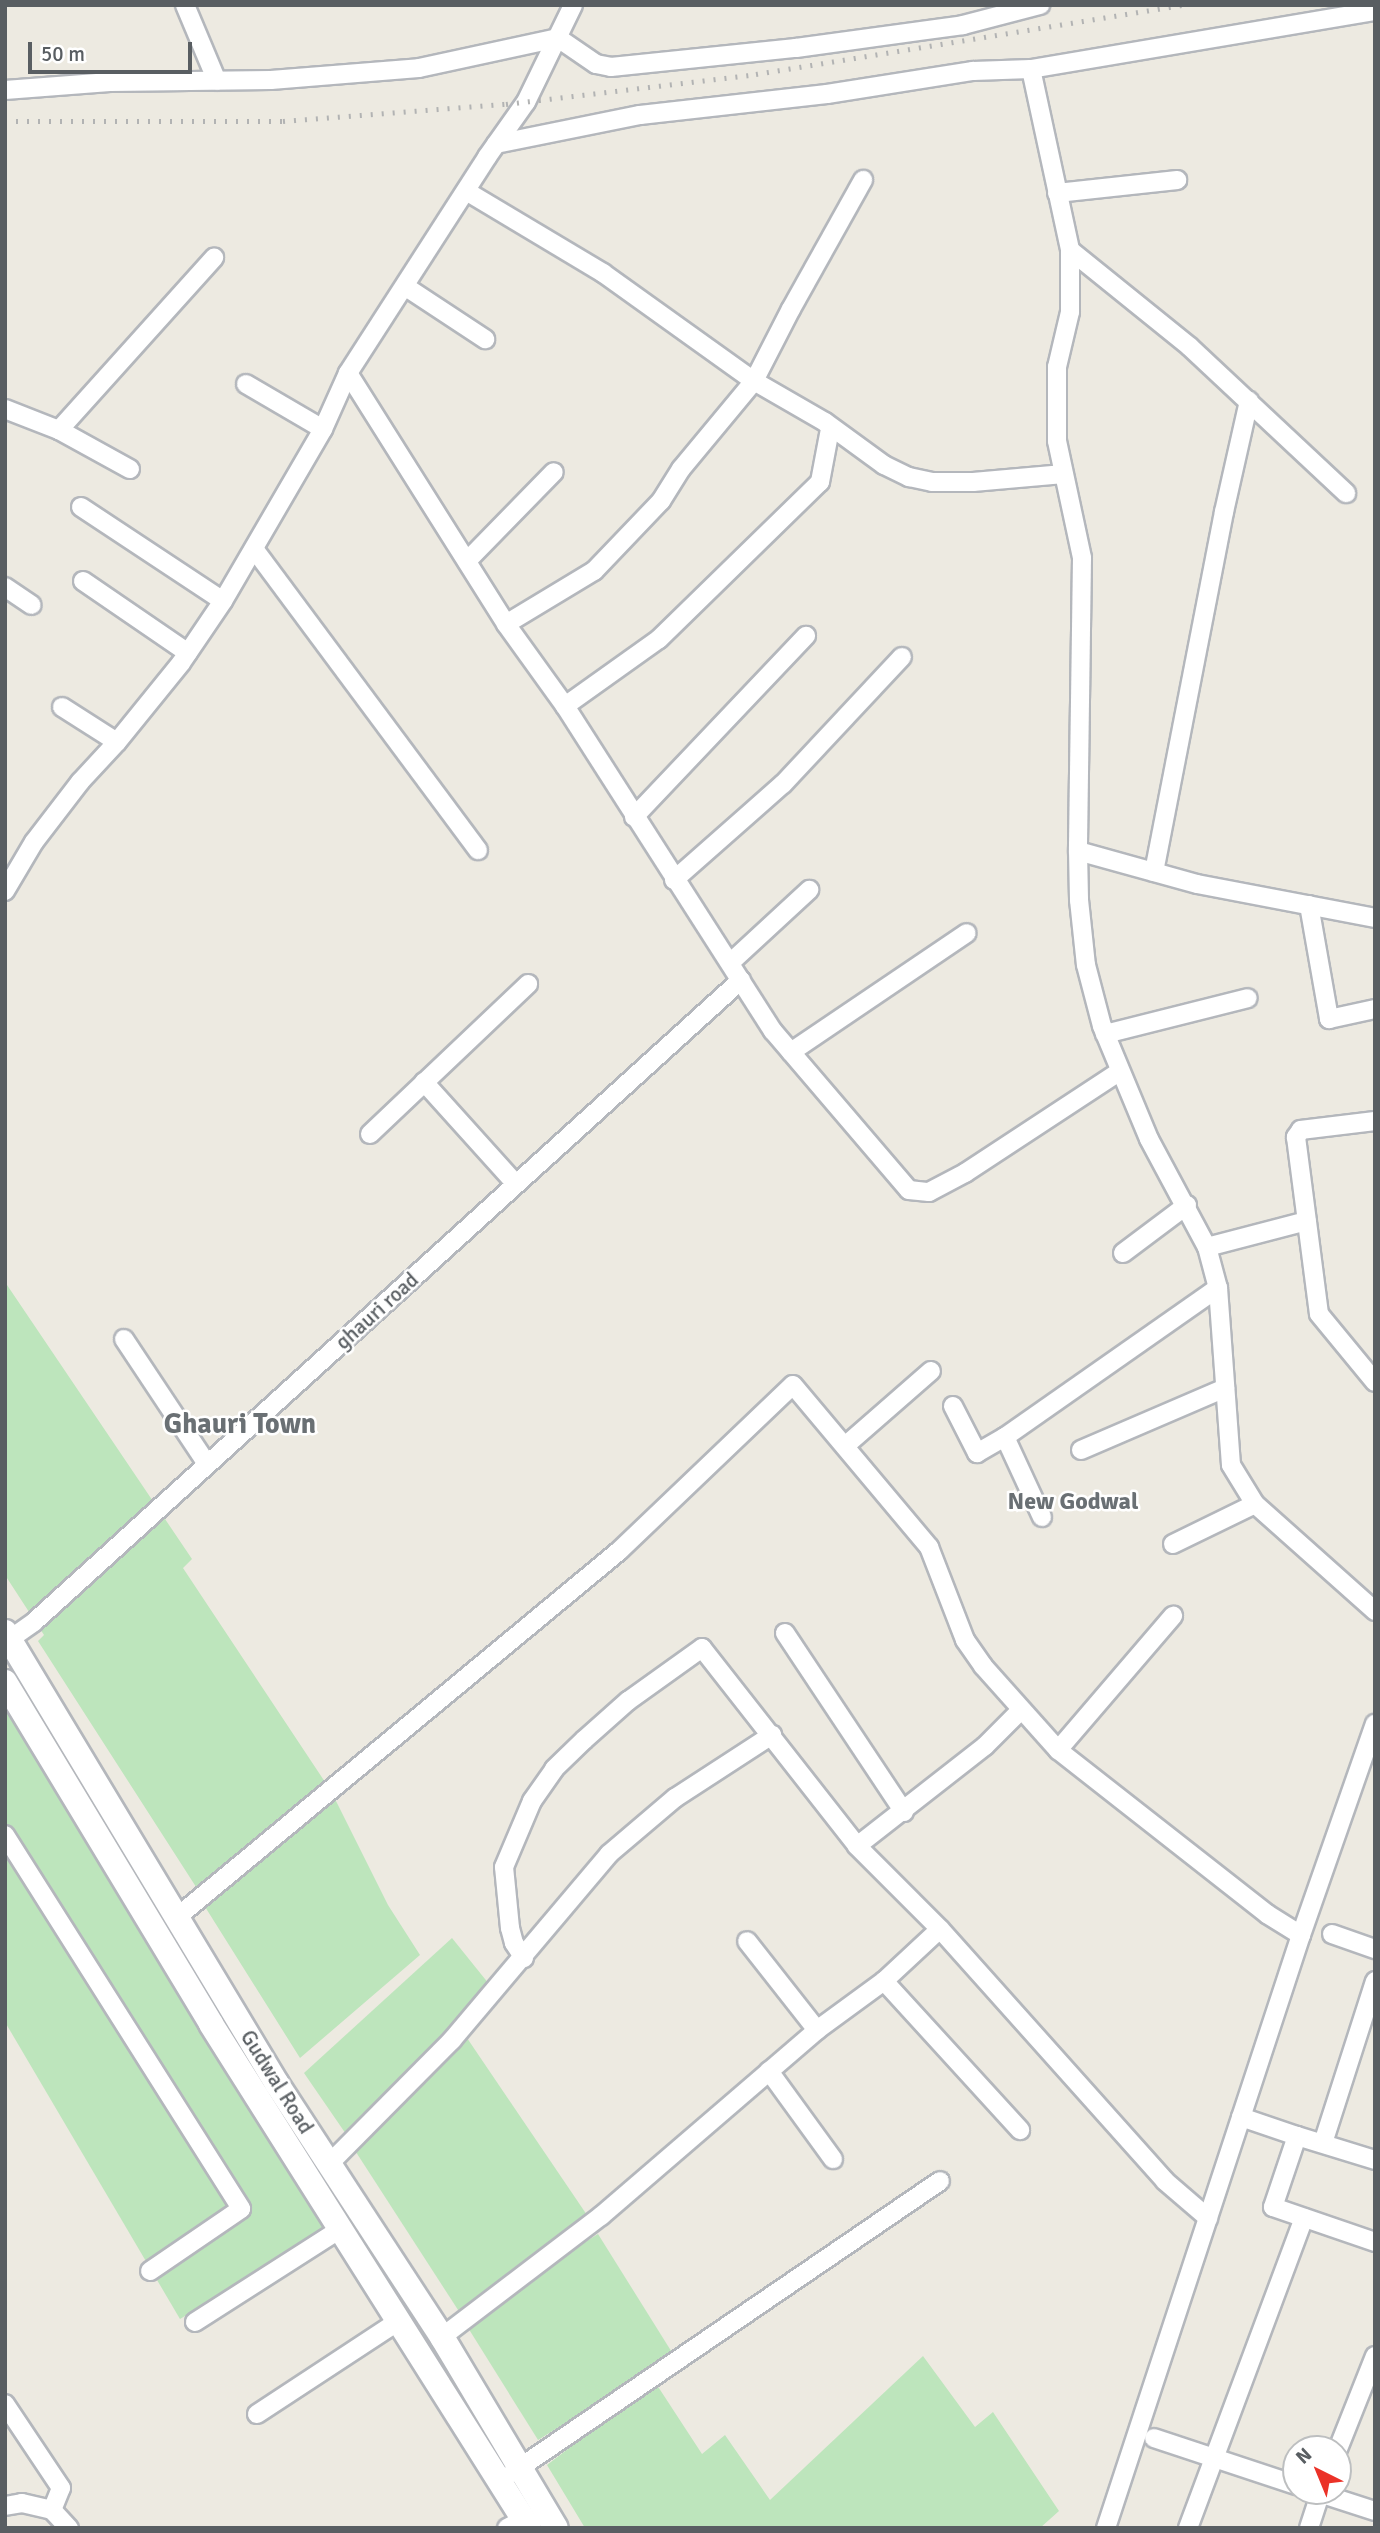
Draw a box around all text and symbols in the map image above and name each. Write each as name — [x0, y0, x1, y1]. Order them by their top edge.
scale bar — [32, 28, 196, 72]
text: 50 m — [41, 41, 85, 67]
street label: ghauri road — [330, 1267, 424, 1355]
district label: Ghauri Town — [164, 1407, 316, 1441]
district label: New Godwal — [1008, 1488, 1138, 1516]
street label: Gudwal Road — [235, 2026, 319, 2138]
north arrow — [1282, 2435, 1352, 2505]
text: N — [1291, 2443, 1317, 2469]

